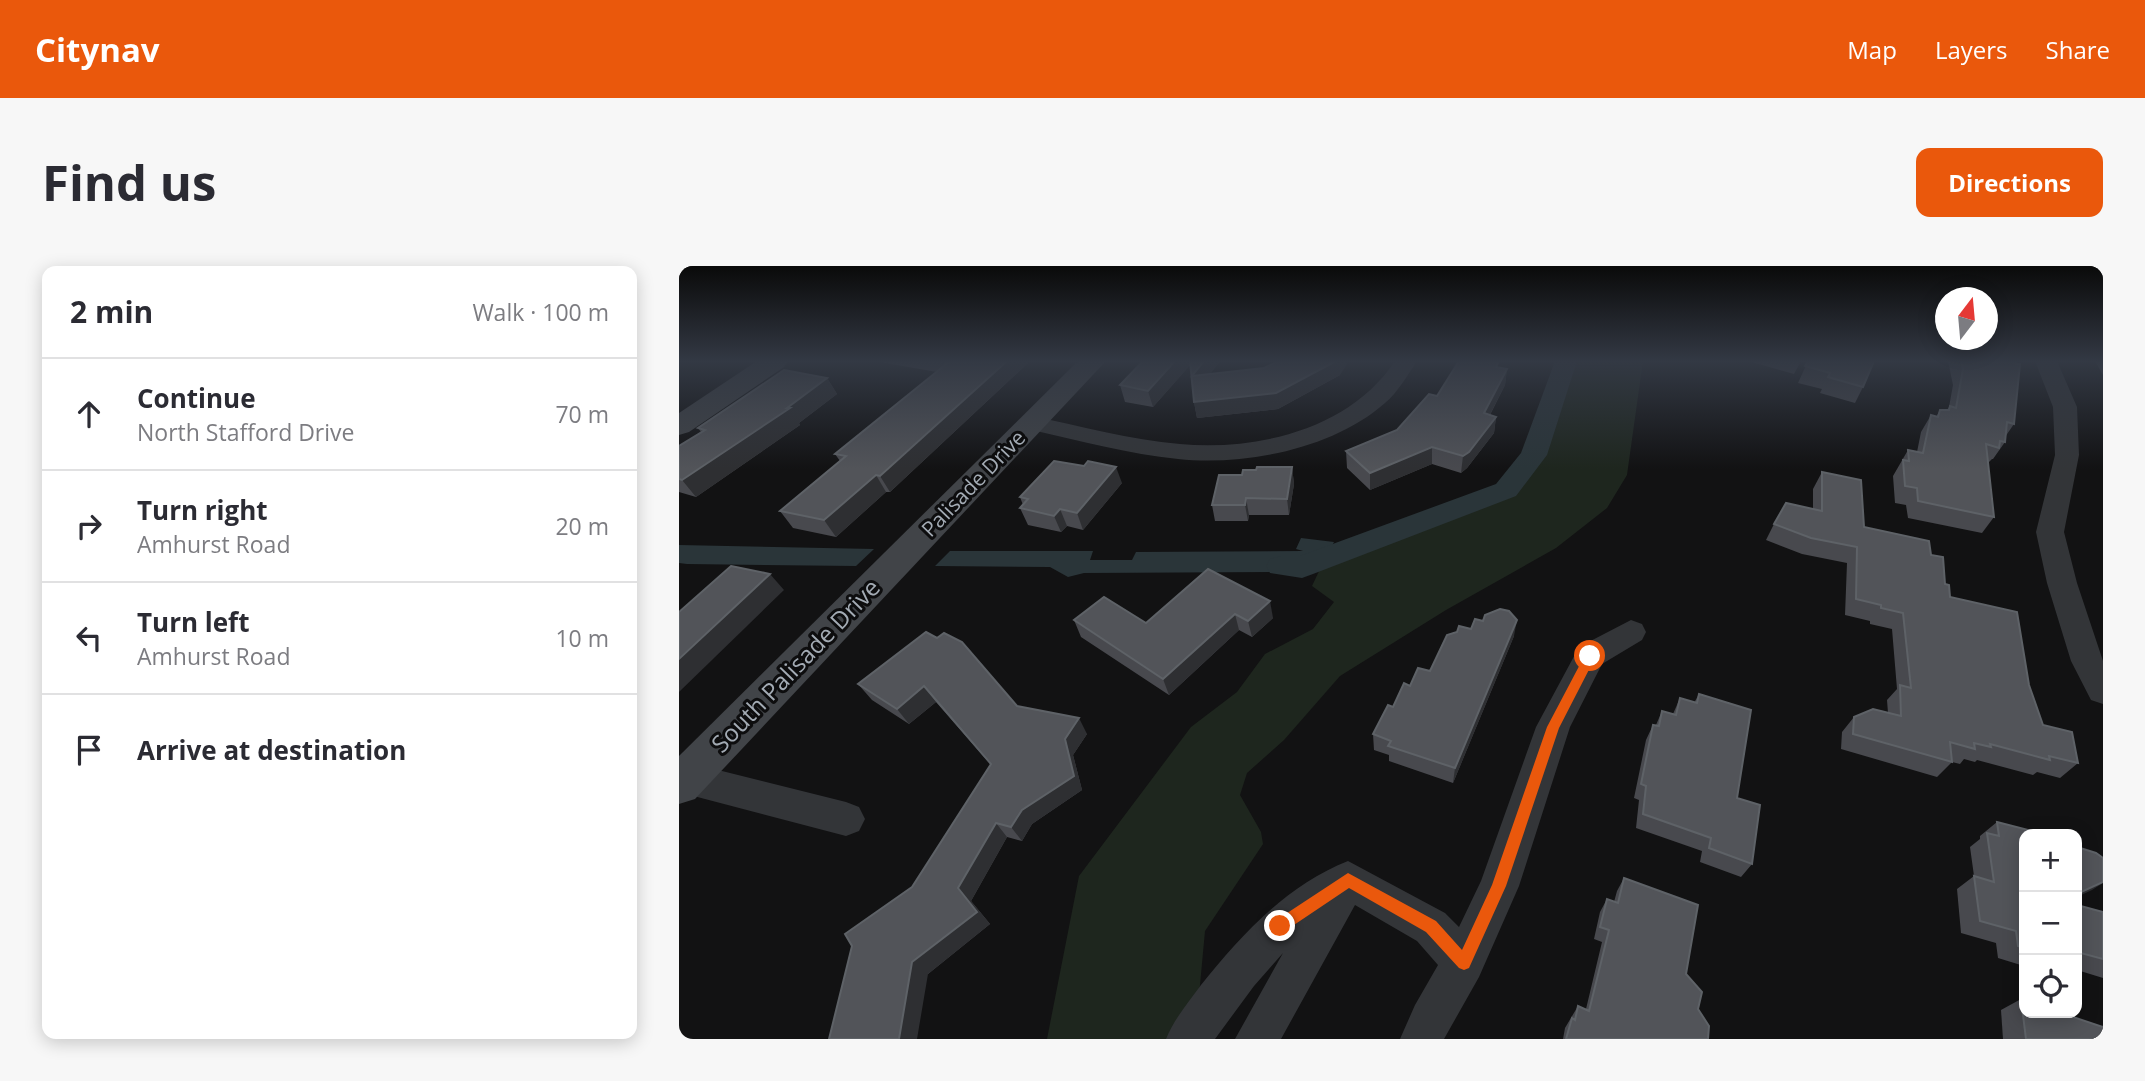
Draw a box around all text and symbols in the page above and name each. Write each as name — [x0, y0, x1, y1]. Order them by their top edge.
text: Citynav — [35, 27, 160, 72]
text: Map — [1847, 33, 1897, 66]
text: Layers — [1935, 33, 2008, 66]
text: Share — [2046, 33, 2110, 66]
button: Directions — [1916, 148, 2103, 217]
text: Find us — [42, 149, 216, 215]
north arrow — [1935, 287, 1998, 350]
text: 2 min — [70, 291, 153, 332]
text: Walk · 100 m — [472, 296, 609, 328]
text: Continue — [137, 380, 256, 416]
icon: ahead — [70, 395, 108, 433]
text: 70 m — [555, 398, 609, 430]
text: North Stafford Drive — [137, 416, 354, 448]
street label: Palisade Drive — [915, 424, 1031, 542]
text: Turn right — [137, 492, 268, 528]
icon: right — [70, 507, 108, 545]
text: 20 m — [555, 510, 609, 542]
text: Amhurst Road — [137, 528, 290, 560]
street label: South Palisade Drive — [703, 571, 887, 759]
text: Turn left — [137, 604, 249, 640]
icon: left — [70, 619, 108, 657]
text: 10 m — [555, 622, 609, 654]
text: Amhurst Road — [137, 640, 290, 672]
route start — [1574, 640, 1605, 671]
icon: arrive — [70, 731, 108, 769]
text: Arrive at destination — [137, 732, 406, 768]
map controls — [2019, 829, 2082, 1018]
button: + — [2019, 829, 2082, 892]
button: − — [2019, 892, 2082, 955]
route end — [1264, 910, 1295, 941]
button: locate — [2019, 955, 2082, 1018]

